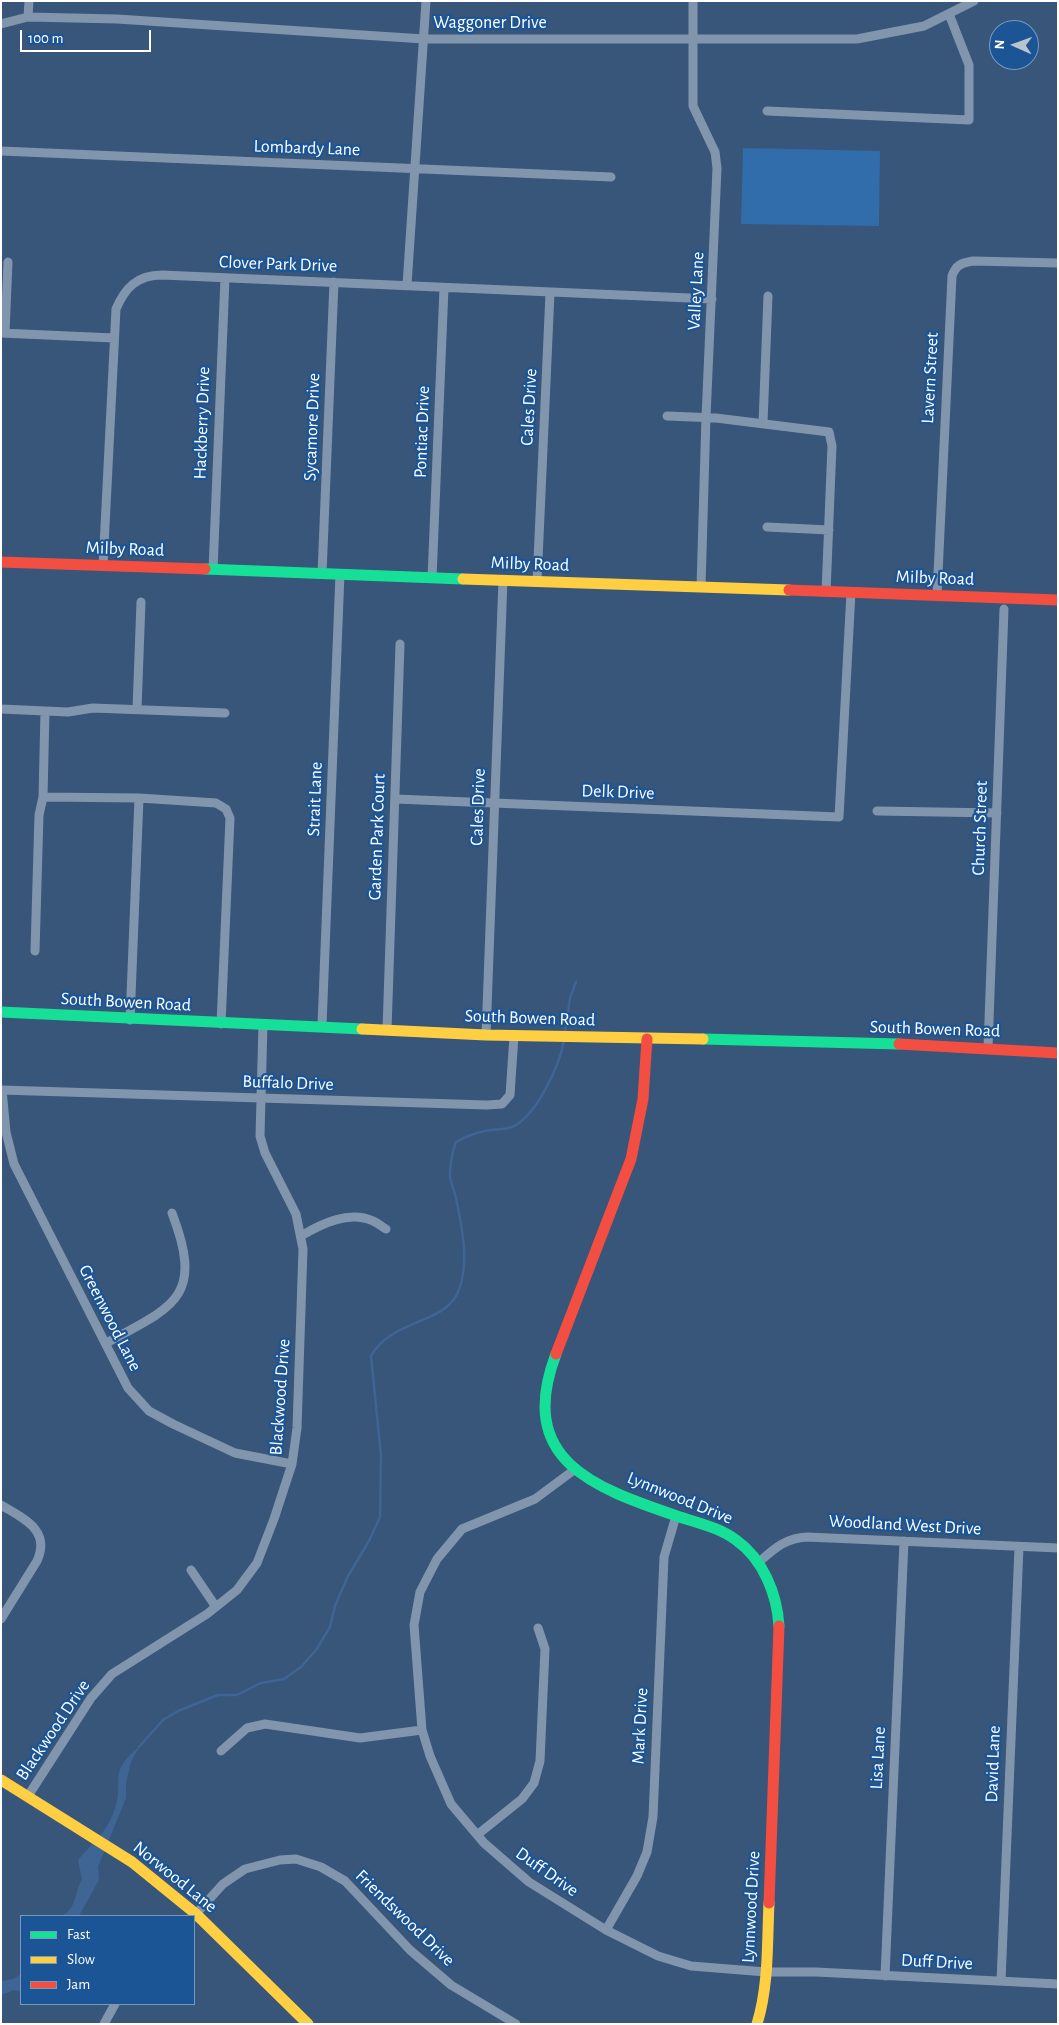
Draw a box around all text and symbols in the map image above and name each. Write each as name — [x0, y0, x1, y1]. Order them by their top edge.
street label: Waggoner Drive — [433, 12, 547, 34]
scale bar — [22, 20, 154, 52]
north arrow — [989, 20, 1039, 70]
text: 100 m — [28, 31, 63, 46]
text: N — [993, 39, 1007, 50]
street label: Lombardy Lane — [253, 135, 361, 161]
street label: Clover Park Drive — [219, 251, 337, 277]
street label: Valley Lane — [683, 251, 709, 331]
street label: Lavern Street — [917, 332, 943, 424]
street label: Hackberry Drive — [189, 366, 215, 480]
street label: Cales Drive — [516, 368, 542, 446]
street label: Sycamore Drive — [299, 373, 325, 481]
street label: Pontiac Drive — [410, 386, 434, 478]
street label: Milby Road — [85, 537, 165, 561]
street label: Milby Road — [490, 552, 570, 576]
street label: Milby Road — [895, 566, 975, 590]
street label: Strait Lane — [303, 761, 327, 837]
street label: Cales Drive — [466, 768, 490, 846]
street label: Garden Park Court — [364, 773, 390, 901]
street label: Delk Drive — [581, 780, 655, 804]
street label: Church Street — [968, 780, 992, 876]
street label: South Bowen Road — [60, 988, 192, 1016]
street label: South Bowen Road — [464, 1005, 596, 1031]
street label: South Bowen Road — [869, 1016, 1001, 1042]
street label: Buffalo Drive — [242, 1071, 334, 1095]
street label: Greenwood Lane — [74, 1261, 146, 1375]
street label: Blackwood Drive — [265, 1338, 295, 1456]
street label: Lynnwood Drive — [624, 1467, 736, 1529]
street label: Woodland West Drive — [828, 1510, 982, 1540]
street label: Blackwood Drive — [11, 1676, 95, 1784]
street label: Mark Drive — [627, 1687, 653, 1765]
street label: David Lane — [981, 1725, 1005, 1803]
street label: Lisa Lane — [866, 1726, 890, 1790]
street label: Norwood Lane — [129, 1837, 221, 1917]
street label: Duff Drive — [511, 1843, 583, 1901]
street label: Lynnwood Drive — [737, 1850, 765, 1964]
street label: Friendswood Drive — [351, 1865, 459, 1971]
legend — [20, 1915, 195, 2005]
text: Fast — [67, 1927, 90, 1942]
street label: Duff Drive — [901, 1949, 973, 1975]
text: Slow — [67, 1952, 95, 1967]
text: Jam — [67, 1977, 90, 1992]

